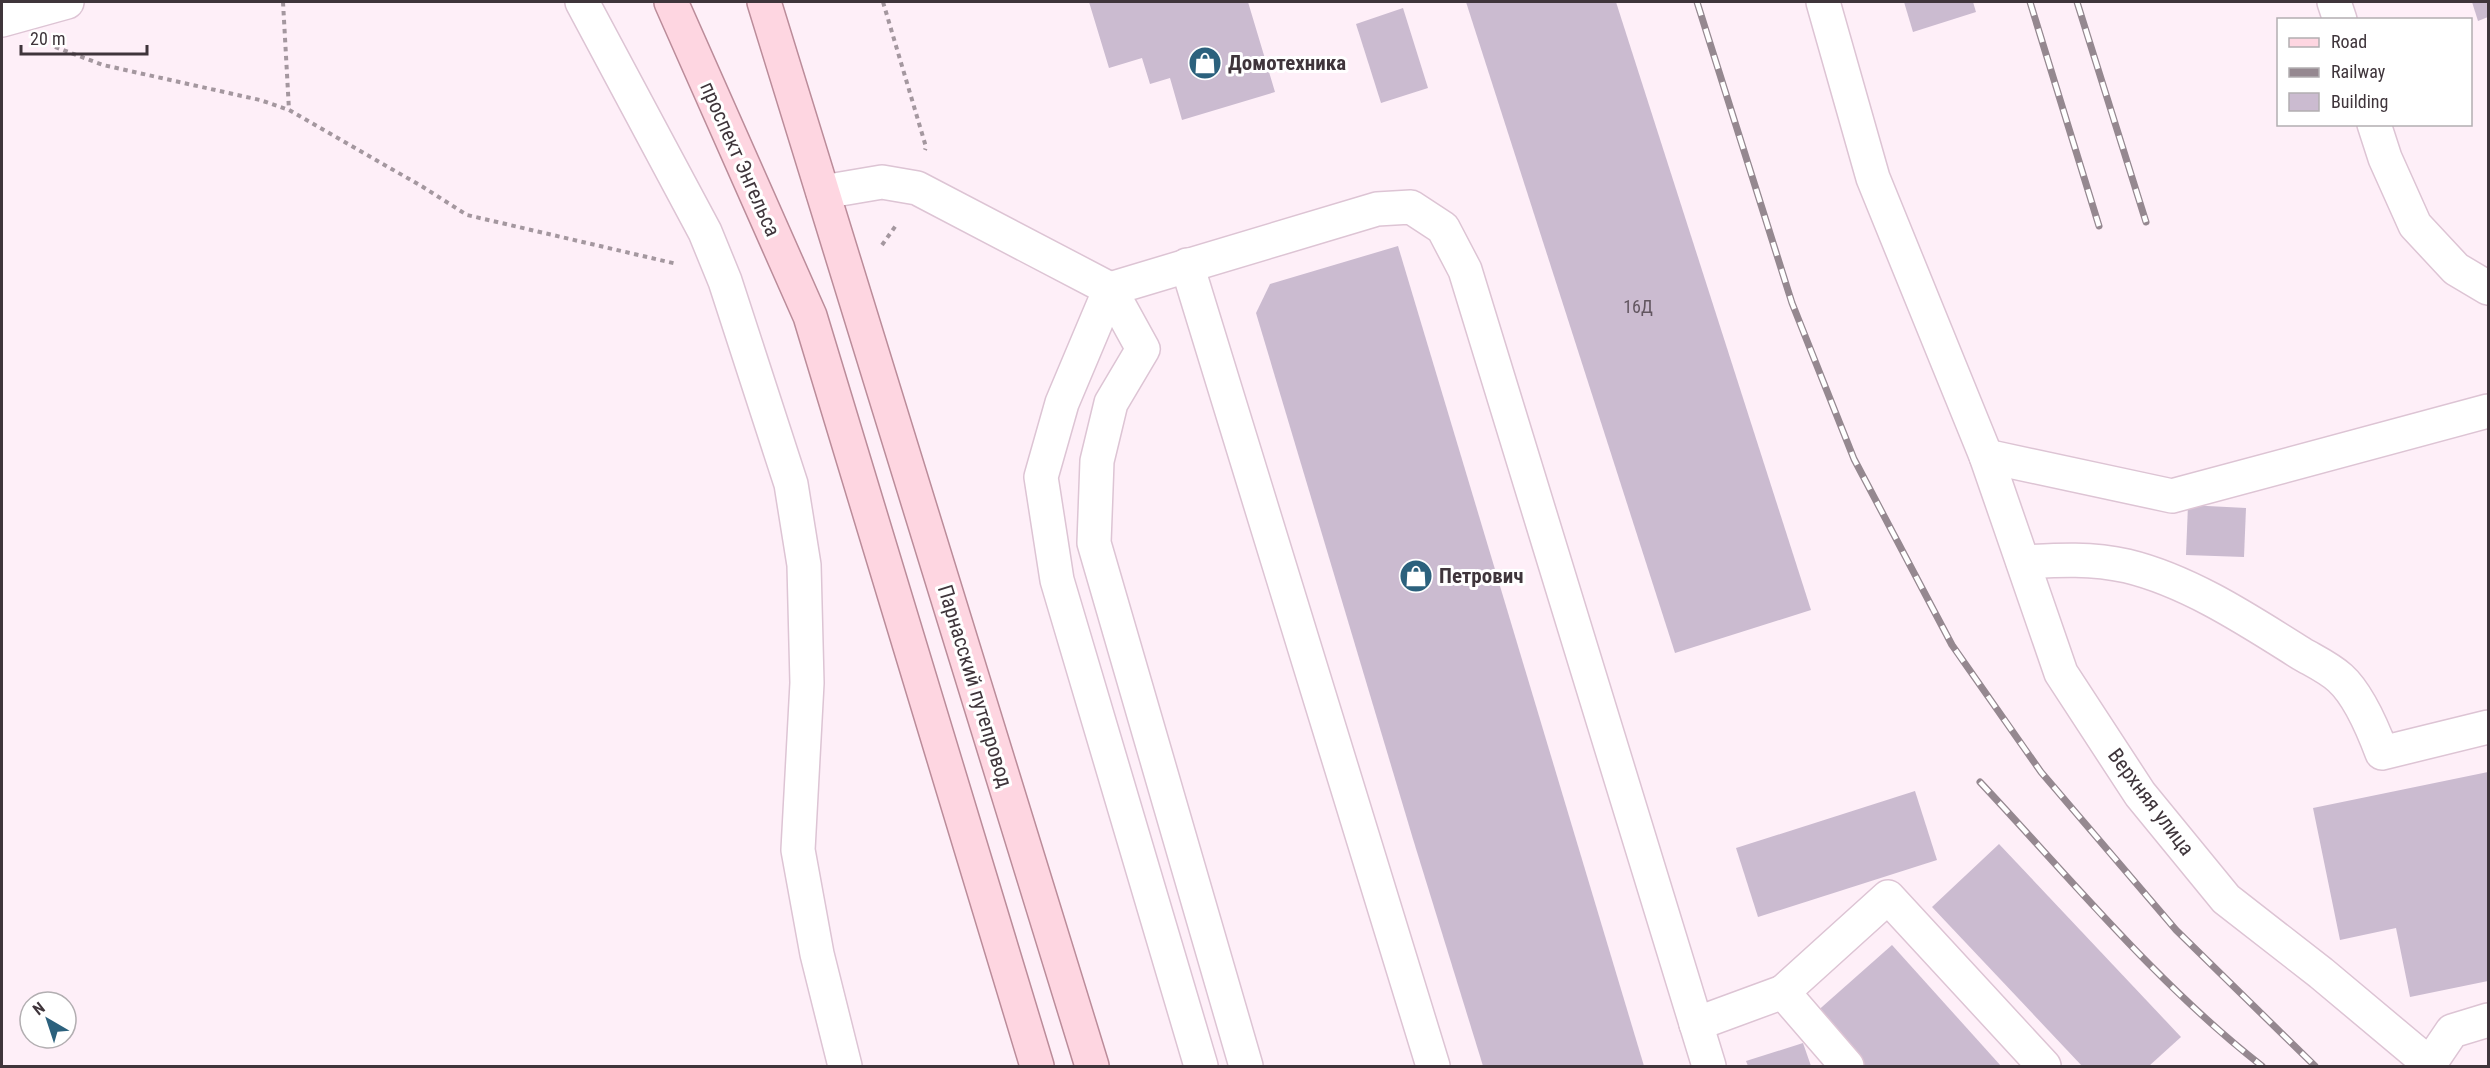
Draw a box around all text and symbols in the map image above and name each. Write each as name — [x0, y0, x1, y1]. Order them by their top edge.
scale bar — [21, 18, 147, 56]
legend — [2277, 18, 2472, 126]
text: 20 m — [30, 28, 65, 49]
text: Road — [2331, 31, 2367, 52]
shop icon: Домотехника — [1187, 45, 1223, 81]
place label: Домотехника — [1228, 51, 1346, 75]
text: Railway — [2331, 61, 2386, 82]
street label: проспект Энгельса — [695, 78, 785, 240]
text: Building — [2331, 91, 2388, 112]
house number: 16Д — [1623, 296, 1653, 317]
shop icon: Петрович — [1398, 558, 1434, 594]
place label: Петрович — [1439, 564, 1523, 588]
street label: Парнасский путепровод — [933, 582, 1017, 790]
street label: Верхняя улица — [2103, 744, 2199, 860]
north arrow — [18, 990, 78, 1050]
text: N — [29, 998, 49, 1019]

